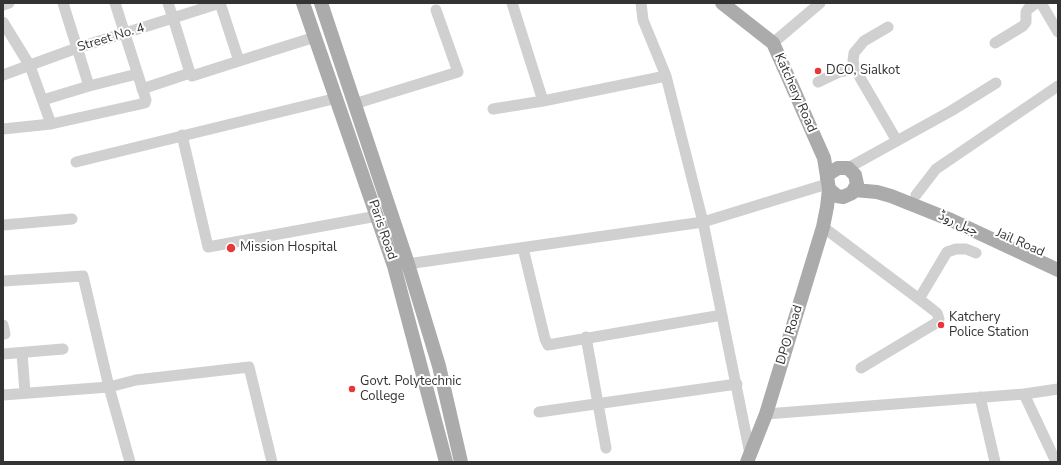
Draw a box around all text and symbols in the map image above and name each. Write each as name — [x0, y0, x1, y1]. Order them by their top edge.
street label: Street No. 4 — [75, 20, 147, 56]
street label: Katchery Road — [771, 51, 819, 135]
place label: DCO, Sialkot — [826, 63, 900, 79]
marker: DCO, Sialkot — [813, 66, 823, 76]
street label: Paris Road — [364, 198, 400, 262]
street label: جیل روڈ — [936, 208, 980, 240]
street label: Jail Road — [993, 225, 1047, 261]
place label: Mission Hospital — [240, 240, 337, 256]
marker: Mission Hospital — [225, 242, 237, 254]
street label: DPO Road — [774, 303, 806, 367]
place label: Katchery Police Station — [949, 310, 1029, 341]
marker: Katchery Police Station — [936, 320, 946, 330]
place label: Govt. Polytechnic College — [360, 374, 461, 405]
marker: Govt. Polytechnic College — [347, 384, 357, 394]

